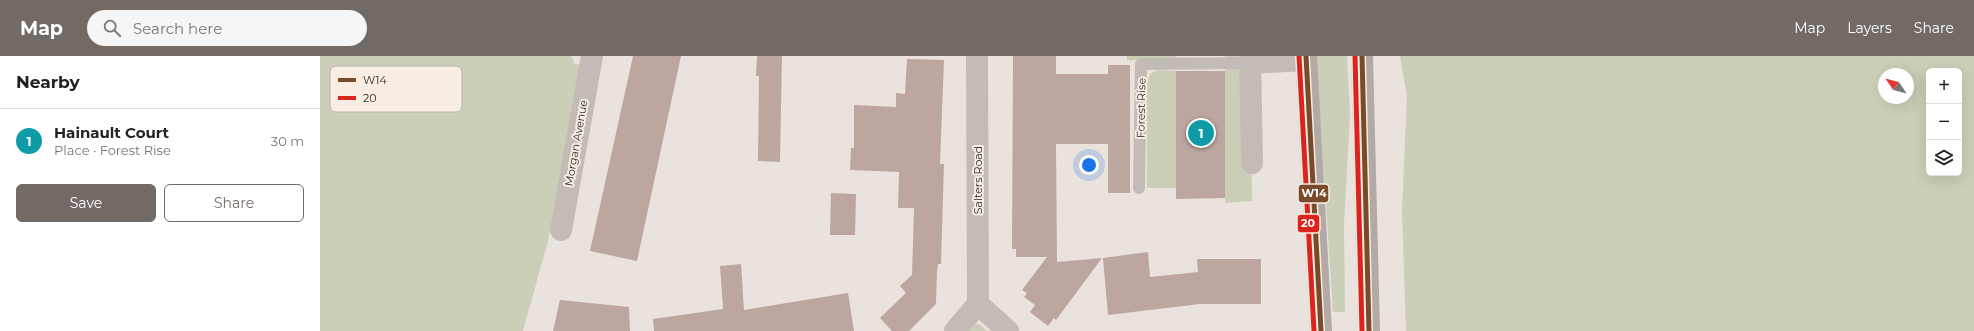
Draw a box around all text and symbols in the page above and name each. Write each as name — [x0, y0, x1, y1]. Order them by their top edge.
search box — [87, 10, 367, 46]
text: Map — [20, 17, 63, 40]
icon: search — [101, 17, 123, 39]
text: Search here — [133, 19, 222, 38]
text: Map — [1794, 19, 1825, 37]
text: Layers — [1847, 19, 1892, 37]
text: Share — [1914, 19, 1954, 37]
legend — [330, 66, 462, 112]
north arrow — [1878, 68, 1914, 104]
map controls — [1926, 68, 1962, 176]
button: + — [1926, 68, 1962, 104]
text: Nearby — [16, 72, 80, 92]
text: W14 — [363, 73, 388, 87]
street label: Forest Rise — [1133, 77, 1149, 138]
text: 20 — [363, 91, 377, 105]
street label: Morgan Avenue — [562, 98, 591, 187]
button: − — [1926, 104, 1962, 140]
pin: 1 — [1188, 118, 1214, 148]
text: Hainault Court — [54, 123, 169, 142]
text: 1 — [26, 133, 32, 149]
text: 30 m — [271, 133, 304, 149]
button: layers — [1926, 140, 1962, 176]
text: Place · Forest Rise — [54, 142, 171, 158]
street label: Salters Road — [971, 146, 985, 214]
your location — [1079, 155, 1099, 175]
button: Save — [16, 184, 156, 222]
button: Share — [164, 184, 304, 222]
line badge: W14 — [1298, 184, 1329, 203]
text: W14 — [1301, 186, 1327, 200]
line badge: 20 — [1297, 214, 1320, 233]
text: 20 — [1301, 216, 1316, 230]

